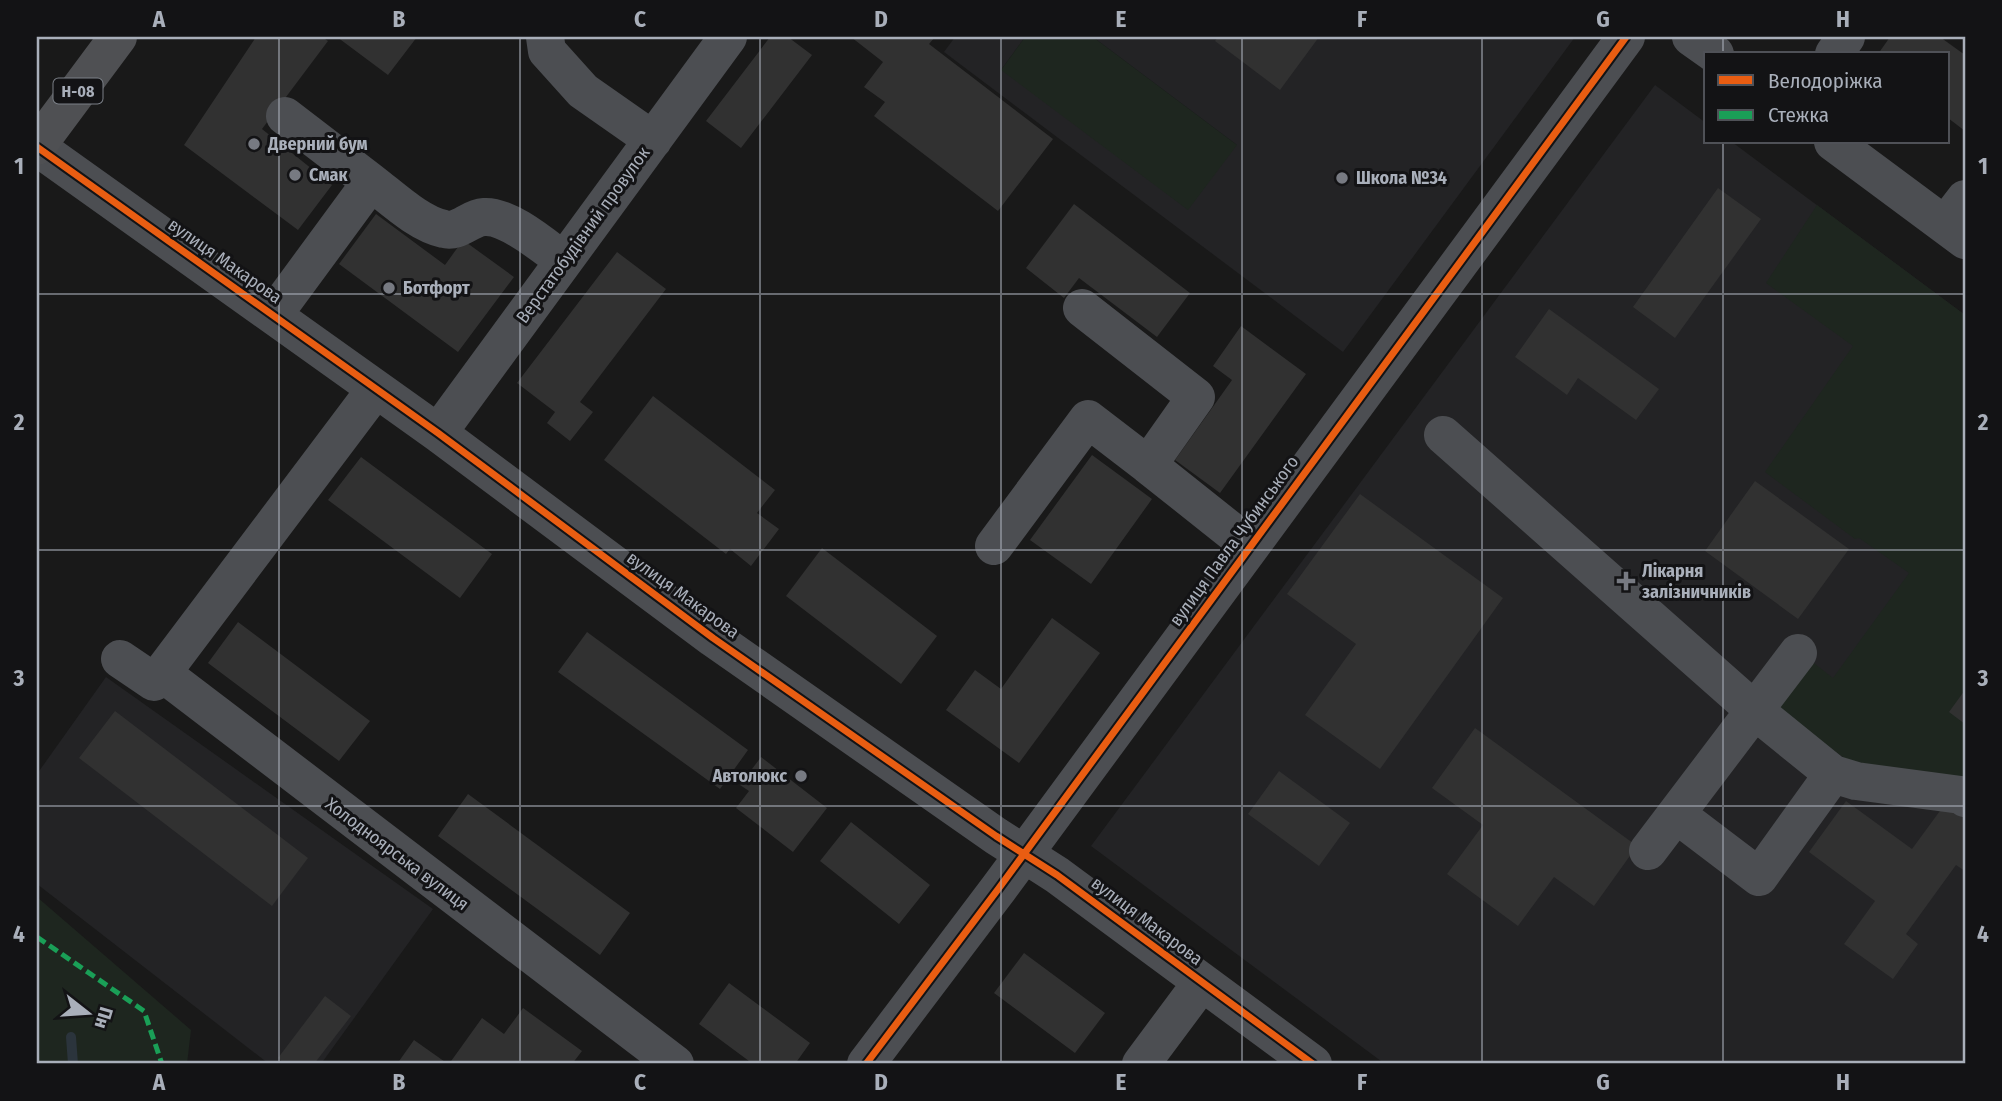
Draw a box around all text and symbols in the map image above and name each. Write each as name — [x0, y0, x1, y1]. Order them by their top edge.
text: A — [152, 5, 166, 33]
text: B — [393, 5, 406, 33]
text: C — [634, 5, 646, 33]
text: D — [874, 5, 888, 33]
text: E — [1116, 5, 1127, 33]
text: F — [1357, 5, 1367, 33]
text: G — [1596, 5, 1610, 33]
text: H — [1836, 5, 1850, 33]
legend — [1704, 52, 1950, 144]
text: Велодоріжка — [1768, 68, 1883, 94]
road number: Н-08 — [54, 78, 102, 104]
text: Стежка — [1768, 102, 1829, 128]
place label: Дверний бум — [267, 133, 368, 155]
marker: Дверний бум — [246, 136, 262, 152]
street label: Верстатобудівний провулок — [512, 142, 655, 328]
text: 1 — [14, 152, 24, 180]
text: 1 — [1978, 152, 1988, 180]
place label: Смак — [309, 164, 348, 186]
marker: Смак — [287, 167, 303, 183]
place label: Школа №34 — [1356, 167, 1447, 189]
marker: Школа №34 — [1334, 170, 1350, 186]
street label: вулиця Макарова — [164, 214, 286, 308]
place label: Ботфорт — [403, 277, 470, 299]
marker: Ботфорт — [381, 280, 397, 296]
text: 2 — [13, 408, 25, 436]
text: 2 — [1977, 408, 1989, 436]
street label: вулиця Павла Чубинського — [1165, 451, 1303, 631]
street label: вулиця Макарова — [623, 547, 744, 643]
place label: Лікарня залізничників — [1642, 560, 1751, 603]
marker: Лікарня залізничників — [1616, 571, 1636, 591]
text: 3 — [13, 664, 25, 692]
text: 3 — [1977, 664, 1989, 692]
place label: Автолюкс — [712, 765, 787, 787]
marker: Автолюкс — [793, 768, 809, 784]
street label: Холодноярська вулиця — [321, 793, 473, 915]
street label: вулиця Макарова — [1087, 872, 1207, 970]
text: 4 — [13, 920, 25, 948]
text: 4 — [1977, 920, 1989, 948]
north arrow — [52, 978, 122, 1048]
text: Пн — [90, 1004, 118, 1031]
text: A — [152, 1068, 166, 1096]
text: B — [393, 1068, 406, 1096]
text: C — [634, 1068, 646, 1096]
text: D — [874, 1068, 888, 1096]
text: E — [1116, 1068, 1127, 1096]
text: F — [1357, 1068, 1367, 1096]
text: G — [1596, 1068, 1610, 1096]
text: H — [1836, 1068, 1850, 1096]

